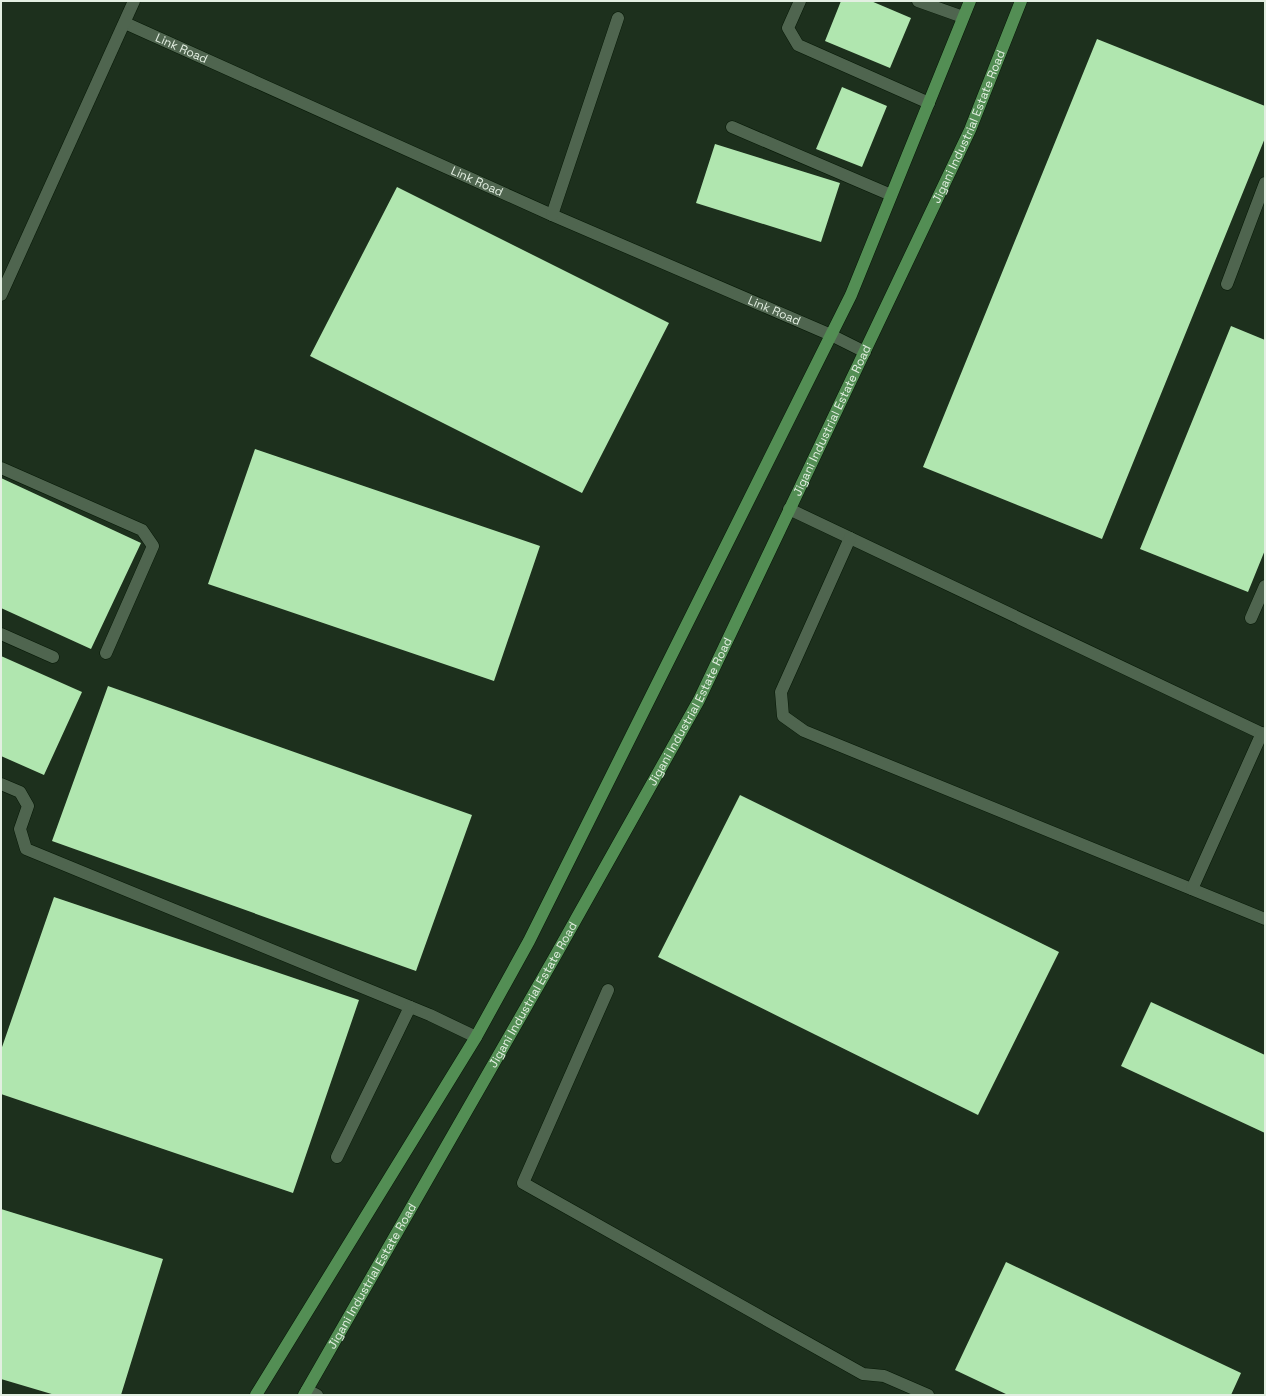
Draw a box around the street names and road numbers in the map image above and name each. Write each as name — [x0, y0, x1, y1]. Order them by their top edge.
street label: Link Road — [153, 30, 210, 67]
street label: Jigani Industrial Estate Road — [928, 48, 1009, 206]
street label: Link Road — [448, 163, 506, 200]
street label: Link Road — [745, 292, 803, 329]
street label: Jigani Industrial Estate Road — [789, 342, 875, 499]
street label: Jigani Industrial Estate Road — [644, 635, 736, 789]
street label: Jigani Industrial Estate Road — [485, 919, 581, 1071]
street label: Jigani Industrial Estate Road — [324, 1200, 420, 1352]

